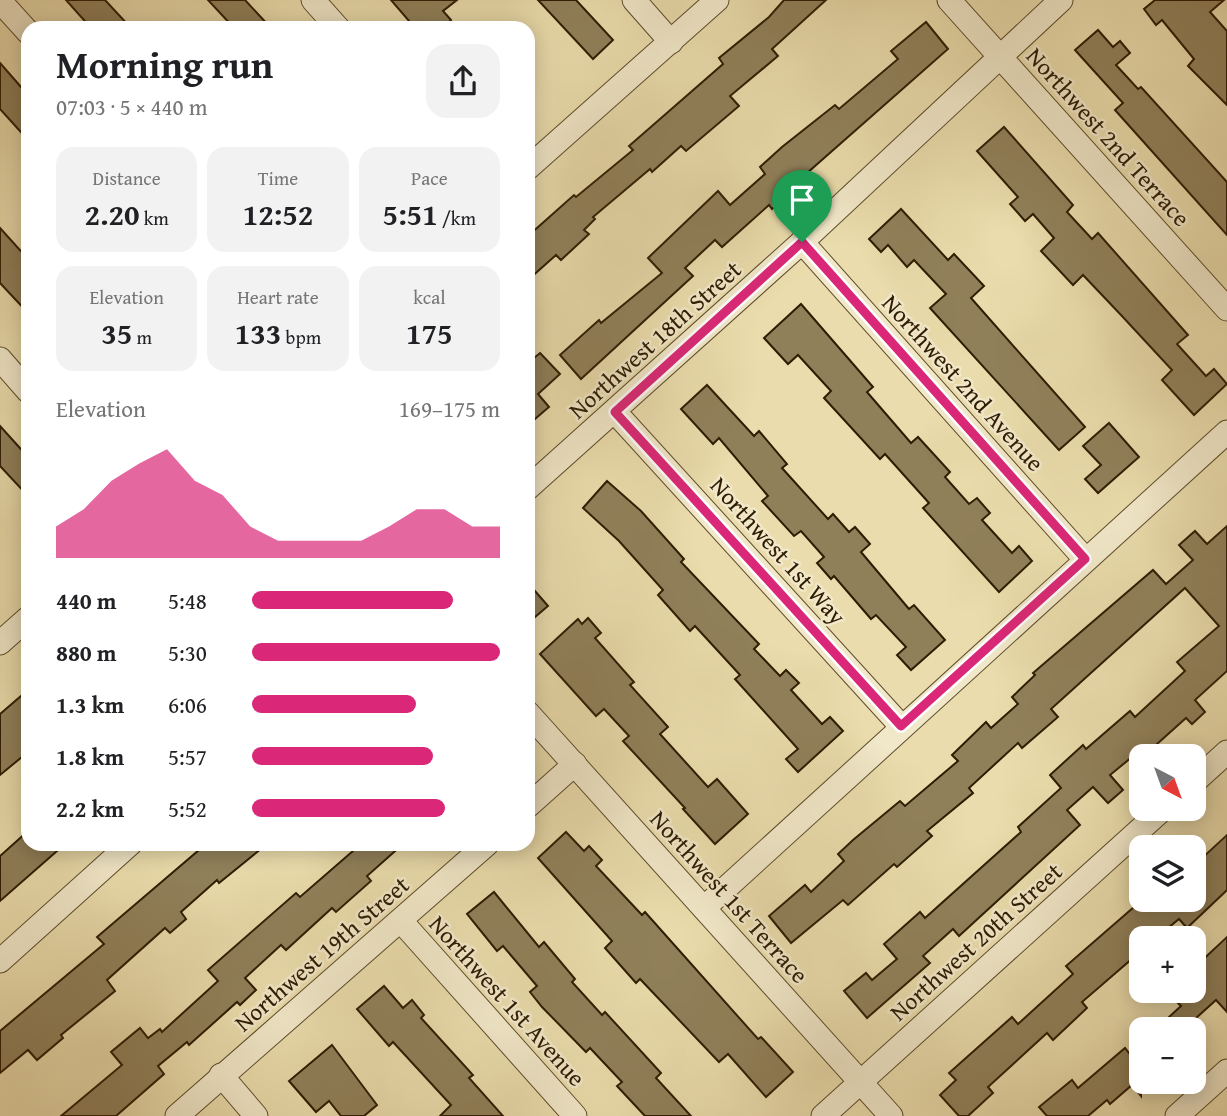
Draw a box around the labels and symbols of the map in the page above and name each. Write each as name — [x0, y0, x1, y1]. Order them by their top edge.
street label: Northwest 2nd Terrace — [1018, 39, 1199, 234]
pin — [772, 170, 832, 242]
street label: Northwest 18th Street — [560, 252, 749, 427]
street label: Northwest 2nd Avenue — [874, 286, 1053, 479]
street label: Northwest 1st Way — [702, 469, 854, 632]
north arrow — [1129, 744, 1206, 821]
street label: Northwest 1st Terrace — [642, 802, 817, 991]
street label: Northwest 20th Street — [881, 854, 1070, 1029]
street label: Northwest 19th Street — [226, 867, 417, 1040]
street label: Northwest 1st Avenue — [421, 907, 594, 1094]

